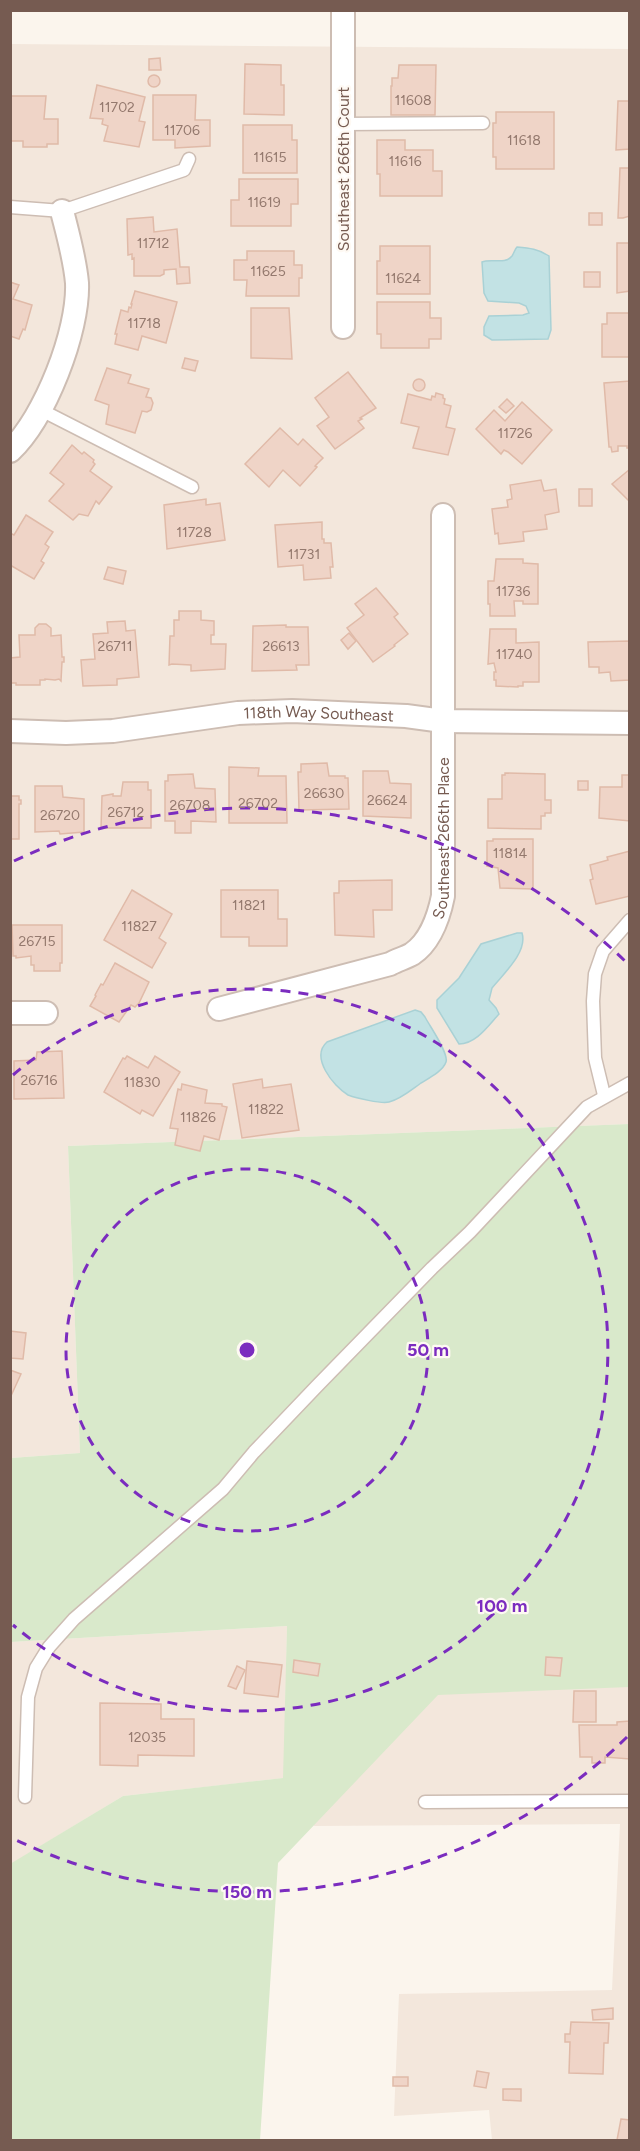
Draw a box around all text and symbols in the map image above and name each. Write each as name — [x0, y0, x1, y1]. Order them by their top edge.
street label: Southeast 266th Court — [334, 87, 353, 251]
house number: 11608 — [394, 92, 432, 109]
house number: 11702 — [99, 99, 135, 116]
house number: 11706 — [164, 122, 200, 139]
house number: 11618 — [507, 132, 541, 149]
house number: 11615 — [253, 149, 287, 166]
house number: 11616 — [388, 153, 422, 170]
house number: 11619 — [247, 194, 281, 211]
house number: 11712 — [137, 235, 169, 252]
house number: 11625 — [250, 263, 286, 280]
house number: 11624 — [385, 270, 421, 287]
house number: 11718 — [127, 315, 161, 332]
house number: 11726 — [498, 425, 532, 442]
house number: 11728 — [176, 524, 212, 541]
house number: 11731 — [288, 546, 320, 563]
house number: 11736 — [496, 583, 530, 600]
house number: 26711 — [98, 638, 132, 655]
house number: 26613 — [262, 638, 300, 655]
house number: 11740 — [496, 646, 532, 663]
street label: 118th Way Southeast — [243, 701, 394, 725]
street label: Southeast 266th Place — [428, 757, 453, 921]
house number: 26630 — [304, 785, 344, 802]
house number: 26624 — [367, 792, 407, 809]
house number: 26702 — [238, 795, 278, 812]
house number: 26708 — [170, 797, 210, 814]
house number: 26712 — [108, 804, 144, 821]
house number: 26720 — [40, 807, 80, 824]
house number: 11814 — [493, 845, 528, 862]
house number: 11821 — [232, 897, 266, 914]
house number: 11827 — [121, 918, 157, 935]
house number: 26715 — [18, 933, 56, 950]
house number: 26716 — [21, 1072, 58, 1089]
house number: 11830 — [124, 1074, 160, 1091]
house number: 11822 — [248, 1101, 284, 1118]
house number: 11826 — [180, 1109, 216, 1126]
text: 50 m — [407, 1339, 449, 1361]
centre of rings — [237, 1340, 257, 1360]
text: 100 m — [477, 1595, 527, 1617]
house number: 12035 — [128, 1729, 166, 1746]
text: 150 m — [222, 1881, 272, 1903]

